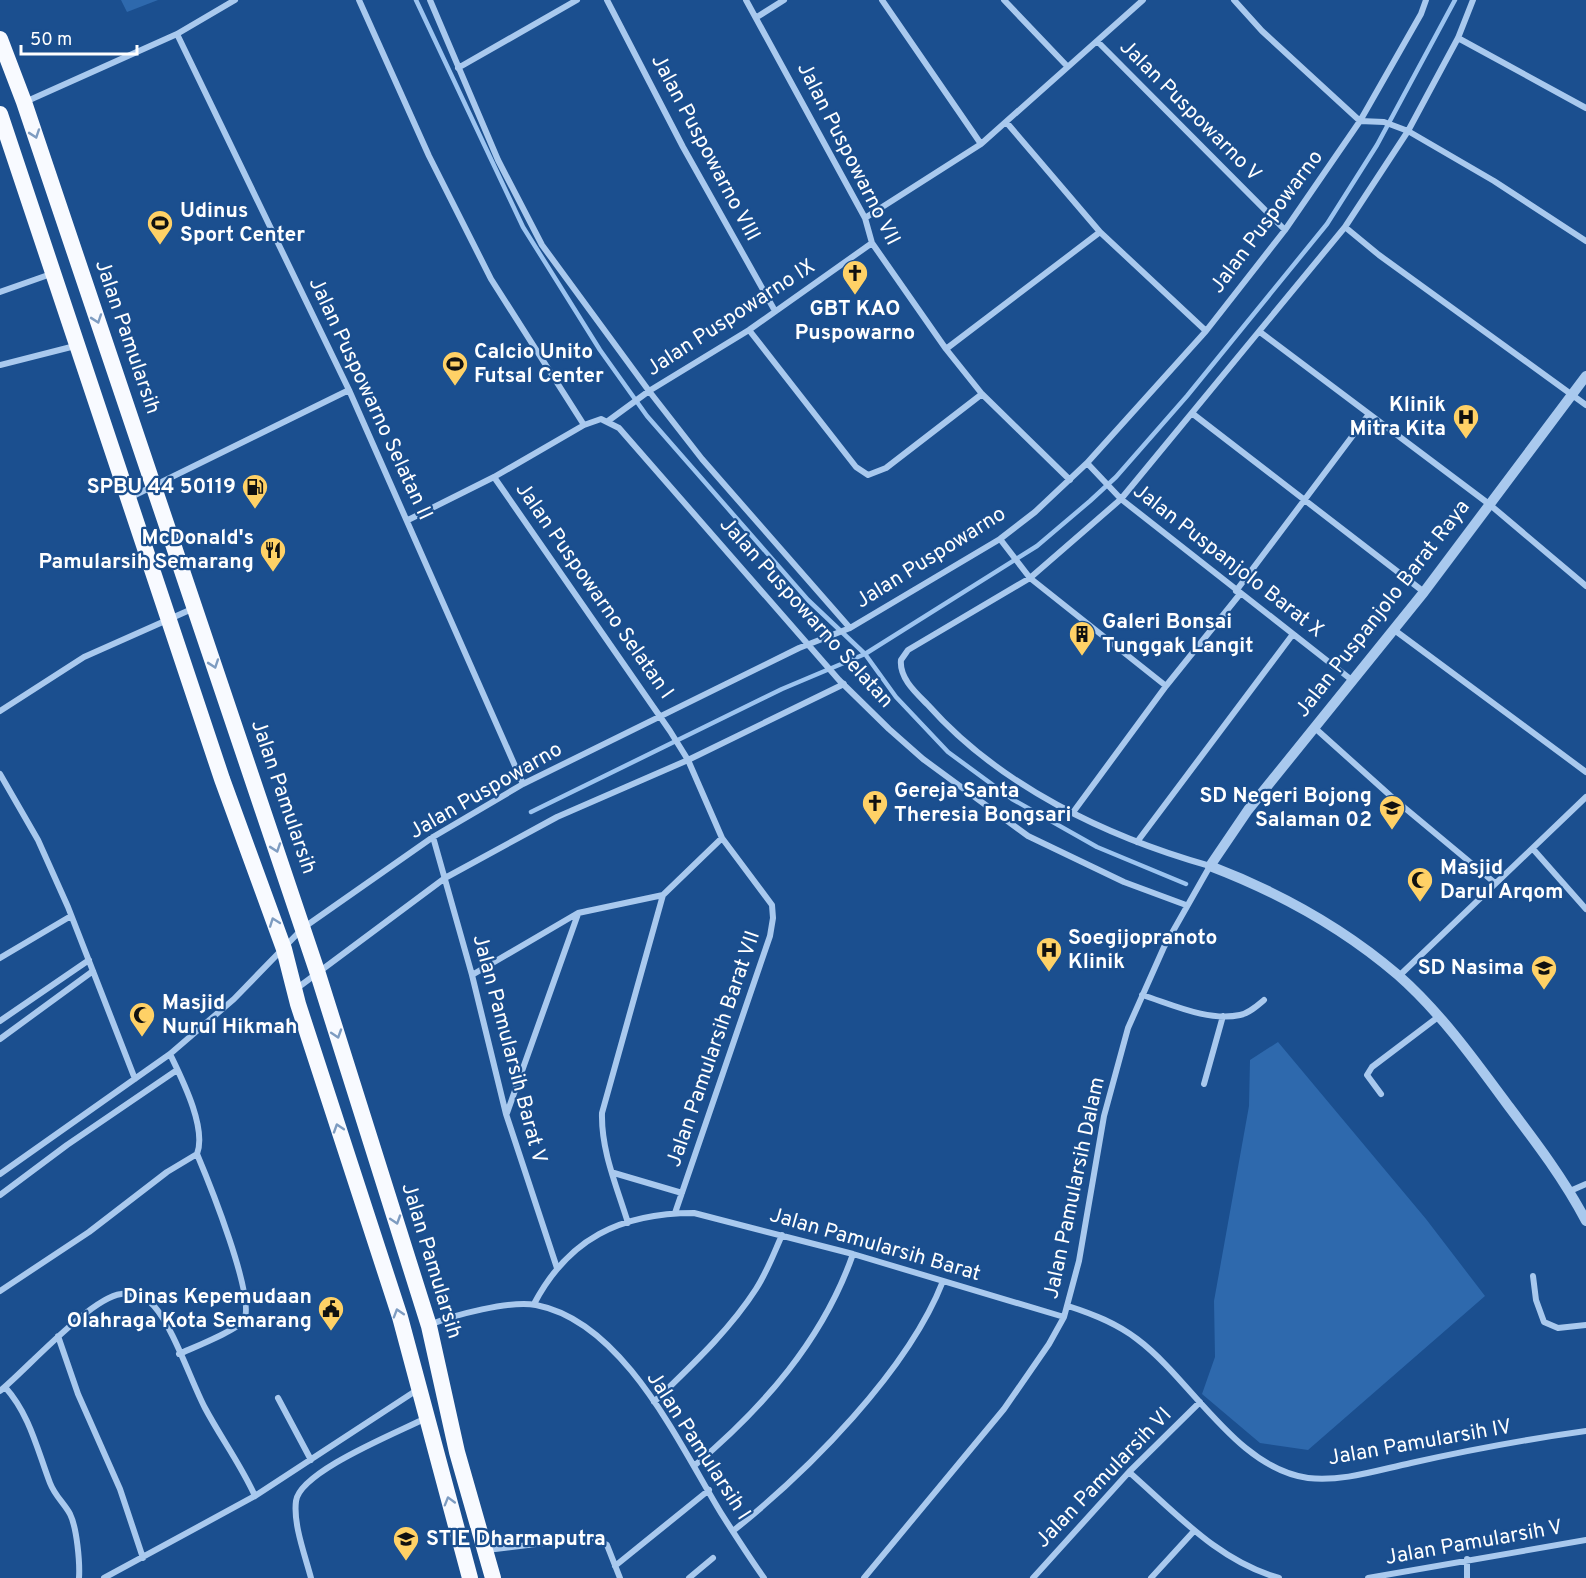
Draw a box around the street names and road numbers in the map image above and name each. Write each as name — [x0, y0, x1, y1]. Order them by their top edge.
street label: Jalan Puspowarno V — [1113, 34, 1267, 188]
street label: Jalan Puspowarno VIII — [644, 50, 766, 246]
street label: Jalan Puspowarno VII — [790, 58, 906, 250]
street label: Jalan Puspowarno — [1204, 145, 1330, 299]
street label: Jalan Puspowarno IX — [641, 253, 821, 383]
street label: Jalan Pamularsih — [88, 256, 166, 418]
street label: Jalan Puspowarno Selatan II — [302, 273, 438, 525]
street label: Jalan Puspowarno Selatan I — [509, 477, 679, 705]
street label: Jalan Puspanjolo Barat X — [1127, 478, 1329, 644]
street label: Jalan Puspanjolo Barat Raya — [1290, 495, 1476, 723]
street label: Jalan Puspowarno — [851, 501, 1011, 615]
street label: Jalan Puspowarno Selatan — [713, 512, 899, 714]
street label: Jalan Pamularsih — [244, 716, 322, 878]
street label: Jalan Puspowarno — [405, 736, 567, 846]
street label: Jalan Pamularsih Barat VII — [661, 927, 767, 1171]
street label: Jalan Pamularsih Barat V — [465, 932, 553, 1166]
street label: Jalan Pamularsih Dalam — [1038, 1075, 1112, 1301]
street label: Jalan Pamularsih — [394, 1180, 468, 1342]
street label: Jalan Pamularsih Barat — [766, 1202, 984, 1288]
street label: Jalan Pamularsih I — [640, 1366, 756, 1526]
street label: Jalan Pamularsih VI — [1030, 1402, 1178, 1554]
street label: Jalan Pamularsih IV — [1326, 1414, 1514, 1472]
street label: Jalan Pamularsih V — [1383, 1514, 1565, 1572]

